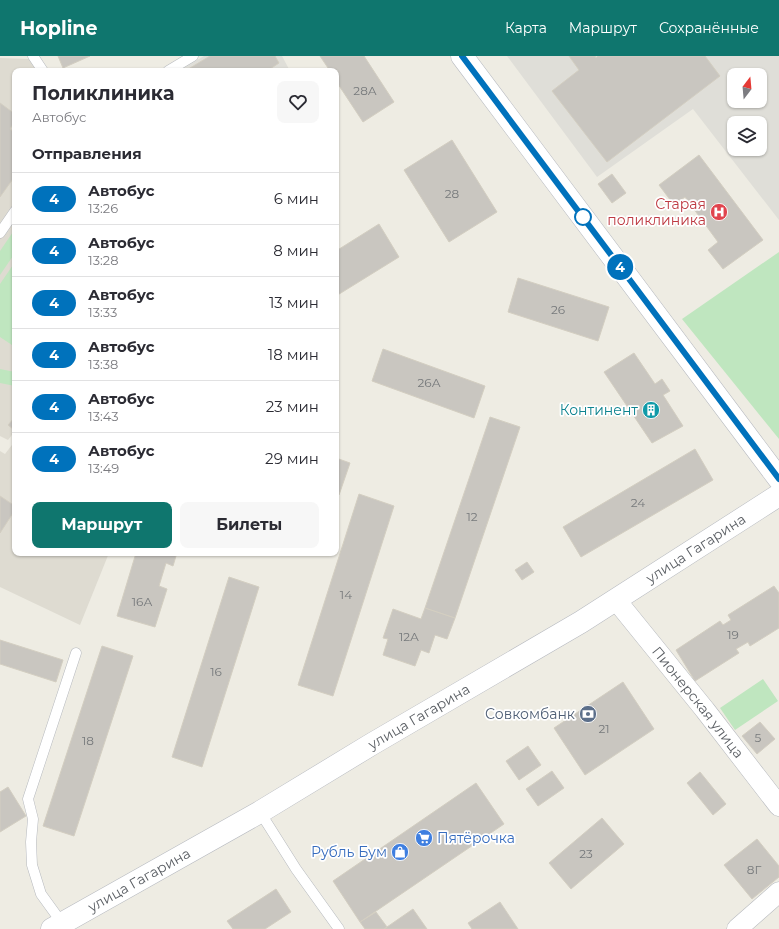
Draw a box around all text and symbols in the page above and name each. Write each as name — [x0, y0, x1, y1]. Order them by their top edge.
text: Hopline — [20, 17, 98, 40]
text: Карта — [505, 19, 547, 37]
text: Маршрут — [569, 19, 637, 37]
text: Сохранённые — [659, 19, 759, 37]
north arrow — [727, 68, 767, 108]
map controls — [727, 68, 767, 156]
button: heart — [277, 81, 319, 123]
text: Поликлиника — [32, 82, 174, 105]
house number: 28А — [353, 83, 377, 98]
text: Автобус — [32, 109, 86, 125]
button: layers — [727, 116, 767, 156]
text: Отправления — [32, 144, 142, 163]
text: Автобус — [88, 181, 155, 200]
house number: 28 — [445, 186, 460, 201]
text: 6 мин — [274, 189, 319, 208]
text: 4 — [49, 190, 59, 208]
place label: Старая поликлиника — [607, 195, 706, 229]
text: 13:26 — [88, 200, 118, 216]
hospital icon: Старая поликлиника — [709, 202, 729, 222]
unlabelled marker — [574, 208, 592, 226]
text: Автобус — [88, 233, 155, 252]
text: 8 мин — [273, 241, 319, 260]
text: 4 — [49, 242, 59, 260]
text: 13:28 — [88, 252, 118, 268]
line badge: 4 — [607, 254, 633, 280]
text: 4 — [615, 258, 625, 276]
text: Автобус — [88, 285, 155, 304]
text: 13 мин — [269, 293, 319, 312]
text: 4 — [49, 294, 59, 312]
house number: 26 — [551, 302, 565, 317]
text: 13:33 — [88, 304, 117, 320]
text: Автобус — [88, 337, 155, 356]
text: 18 мин — [268, 345, 319, 364]
text: 4 — [49, 346, 59, 364]
text: 13:38 — [88, 356, 118, 372]
house number: 26А — [417, 375, 441, 390]
text: Автобус — [88, 389, 155, 408]
text: 23 мин — [266, 397, 319, 416]
text: 4 — [49, 398, 59, 416]
building icon: Континент — [641, 400, 661, 420]
place label: Континент — [560, 401, 638, 419]
text: 13:43 — [88, 408, 119, 424]
text: Автобус — [88, 441, 155, 460]
text: 29 мин — [265, 449, 319, 468]
text: 4 — [49, 450, 59, 468]
text: 13:49 — [88, 460, 119, 476]
house number: 24 — [631, 495, 645, 510]
button: Маршрут — [32, 502, 172, 548]
button: Билеты — [180, 502, 319, 548]
house number: 12 — [466, 509, 478, 524]
street label: улица Гагарина — [642, 510, 749, 588]
house number: 14 — [340, 587, 352, 602]
house number: 16А — [132, 594, 152, 609]
house number: 19 — [727, 627, 739, 642]
house number: 12А — [399, 629, 419, 644]
street label: Пионерская улица — [648, 643, 748, 762]
house number: 16 — [210, 664, 222, 679]
street label: улица Гагарина — [364, 680, 473, 754]
bank icon: Совкомбанк — [578, 704, 598, 724]
place label: Совкомбанк — [485, 705, 575, 723]
house number: 21 — [598, 721, 610, 736]
house number: 5 — [755, 730, 762, 745]
house number: 18 — [82, 733, 94, 748]
supermarket icon: Пятёрочка — [414, 828, 434, 848]
place label: Пятёрочка — [437, 829, 515, 847]
shop icon: Рубль Бум — [390, 842, 410, 862]
place label: Рубль Бум — [311, 843, 387, 861]
street label: улица Гагарина — [84, 844, 194, 916]
house number: 23 — [579, 846, 593, 861]
house number: 8Г — [747, 862, 761, 877]

